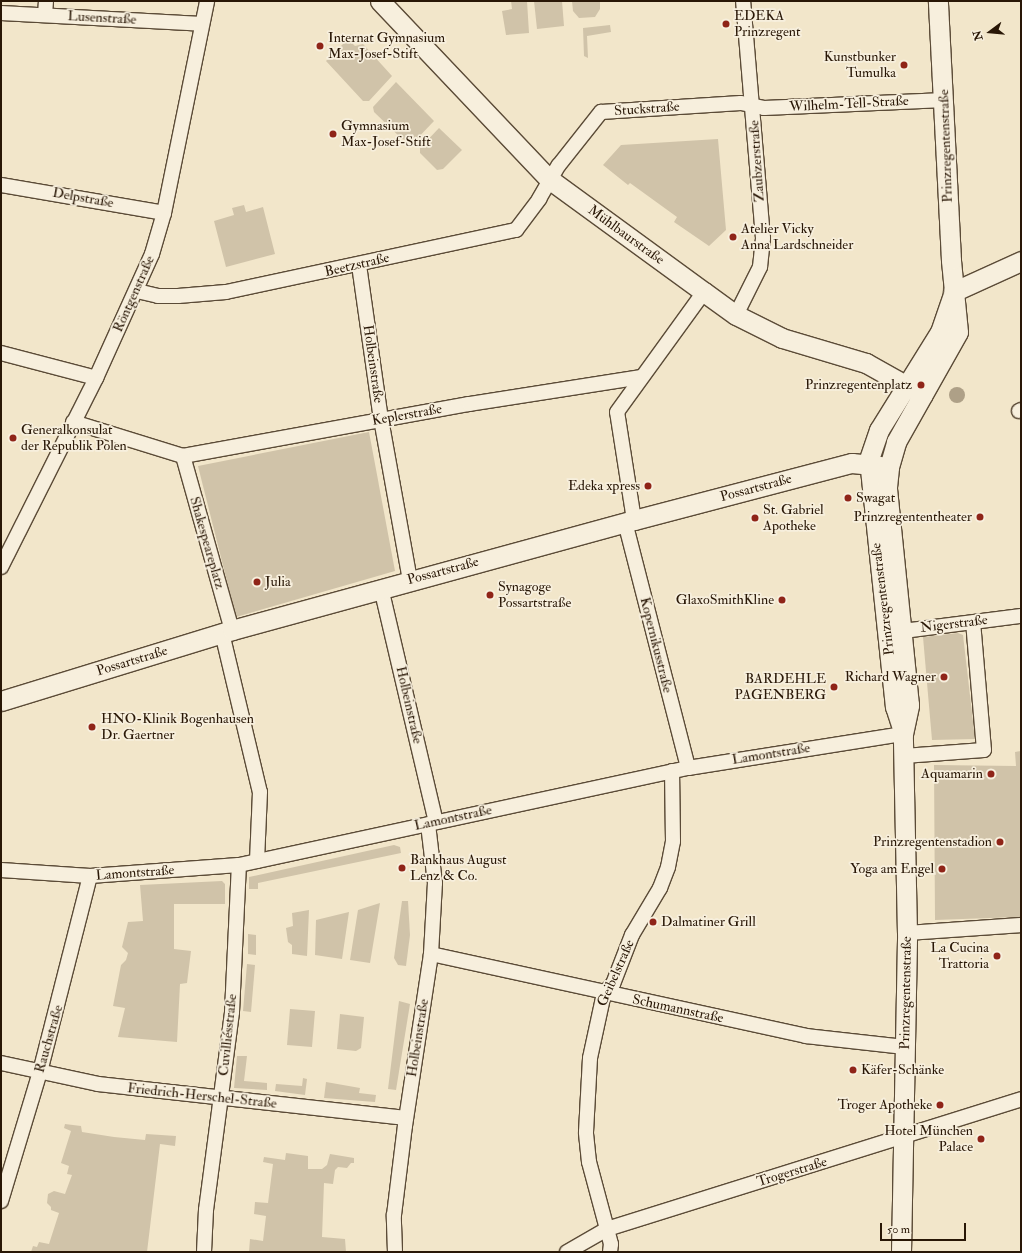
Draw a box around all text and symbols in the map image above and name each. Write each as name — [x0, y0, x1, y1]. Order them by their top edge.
street label: Lusenstraße — [67, 8, 137, 28]
place label: EDEKA Prinzregent — [734, 8, 800, 40]
north arrow — [970, 12, 1010, 52]
marker: EDEKA Prinzregent — [721, 19, 731, 29]
text: N — [970, 29, 986, 42]
place label: Internat Gymnasium Max-Josef-Stift — [328, 30, 445, 62]
marker: Internat Gymnasium Max-Josef-Stift — [315, 41, 325, 51]
place label: Kunstbunker Tumulka — [824, 49, 896, 82]
marker: Kunstbunker Tumulka — [899, 60, 909, 70]
street label: Prinzregentenstraße — [936, 89, 956, 203]
street label: Wilhelm-Tell-Straße — [789, 92, 909, 116]
street label: Stuckstraße — [614, 98, 680, 120]
place label: Gymnasium Max-Josef-Stift — [341, 118, 431, 150]
street label: Zaubzerstraße — [746, 120, 768, 202]
marker: Gymnasium Max-Josef-Stift — [328, 129, 338, 139]
street label: Delpstraße — [51, 184, 115, 212]
street label: Mühlbaurstraße — [585, 202, 667, 268]
place label: Atelier Vicky Anna Lardschneider — [741, 221, 853, 254]
marker: Atelier Vicky Anna Lardschneider — [728, 232, 738, 242]
street label: Beetzstraße — [323, 249, 391, 281]
street label: Röntgenstraße — [110, 253, 158, 335]
street label: Holbeinstraße — [359, 324, 387, 404]
place label: Prinzregentenplatz — [805, 377, 912, 393]
marker: Prinzregentenplatz — [915, 379, 927, 391]
street label: Keplerstraße — [371, 401, 443, 429]
place label: Generalkonsulat der Republik Polen — [21, 422, 127, 454]
marker: Generalkonsulat der Republik Polen — [8, 433, 18, 443]
street label: Possartstraße — [718, 470, 794, 506]
place label: Edeka xpress — [568, 478, 640, 494]
marker: Edeka xpress — [643, 481, 653, 491]
place label: Swagat — [856, 490, 895, 506]
marker: Swagat — [843, 493, 853, 503]
street label: Shakespeareplatz — [186, 495, 228, 591]
place label: St. Gabriel Apotheke — [763, 502, 824, 534]
place label: Prinzregententheater — [853, 509, 972, 525]
marker: Prinzregententheater — [975, 512, 985, 522]
marker: St. Gabriel Apotheke — [750, 513, 760, 523]
street label: Prinzregentenstraße — [868, 542, 898, 656]
street label: Possartstraße — [405, 553, 481, 589]
place label: Julia — [265, 574, 291, 590]
marker: Julia — [252, 577, 262, 587]
place label: Synagoge Possartstraße — [498, 579, 571, 612]
marker: Synagoge Possartstraße — [485, 590, 495, 600]
place label: GlaxoSmithKline — [676, 592, 774, 608]
marker: GlaxoSmithKline — [777, 595, 787, 605]
street label: Kopernikusstraße — [636, 596, 676, 694]
street label: Nigerstraße — [919, 612, 989, 636]
street label: Possartstraße — [94, 642, 170, 680]
street label: Holbeinstraße — [392, 665, 426, 745]
place label: Richard Wagner — [845, 669, 936, 685]
place label: BARDEHLE PAGENBERG — [734, 671, 826, 704]
marker: Richard Wagner — [939, 672, 949, 682]
marker: BARDEHLE PAGENBERG — [829, 682, 839, 692]
place label: HNO-Klinik Bogenhausen Dr. Gaertner — [101, 711, 254, 744]
marker: HNO-Klinik Bogenhausen Dr. Gaertner — [86, 721, 98, 733]
street label: Lamontstraße — [731, 740, 811, 768]
place label: Aquamarin — [921, 766, 983, 782]
marker: Aquamarin — [986, 769, 996, 779]
street label: Lamontstraße — [413, 802, 493, 834]
place label: Prinzregentenstadion — [873, 834, 992, 850]
marker: Prinzregentenstadion — [995, 837, 1005, 847]
place label: Bankhaus August Lenz & Co. — [410, 852, 507, 884]
place label: Yoga am Engel — [850, 861, 934, 877]
street label: Lamontstraße — [95, 862, 175, 884]
marker: Bankhaus August Lenz & Co. — [397, 863, 407, 873]
marker: Yoga am Engel — [937, 864, 947, 874]
place label: Dalmatiner Grill — [661, 914, 756, 930]
marker: Dalmatiner Grill — [648, 917, 658, 927]
street label: Prinzregentenstraße — [897, 936, 915, 1050]
street label: Geibelstraße — [594, 937, 638, 1009]
place label: La Cucina Trattoria — [930, 940, 989, 972]
marker: La Cucina Trattoria — [992, 951, 1002, 961]
street label: Schumannstraße — [631, 991, 725, 1027]
street label: Cuvilliésstraße — [215, 993, 241, 1077]
street label: Holbeinstraße — [404, 998, 432, 1078]
street label: Rauchstraße — [31, 1003, 67, 1075]
place label: Käfer-Schänke — [861, 1062, 944, 1078]
marker: Käfer-Schänke — [848, 1065, 858, 1075]
street label: Friedrich-Herschel-Straße — [126, 1080, 278, 1112]
place label: Troger Apotheke — [838, 1097, 932, 1113]
marker: Troger Apotheke — [935, 1100, 945, 1110]
place label: Hotel München Palace — [884, 1123, 973, 1156]
marker: Hotel München Palace — [976, 1134, 986, 1144]
street label: Trogerstraße — [755, 1153, 829, 1191]
scale bar — [882, 1215, 968, 1241]
text: 50 m — [887, 1222, 910, 1237]

